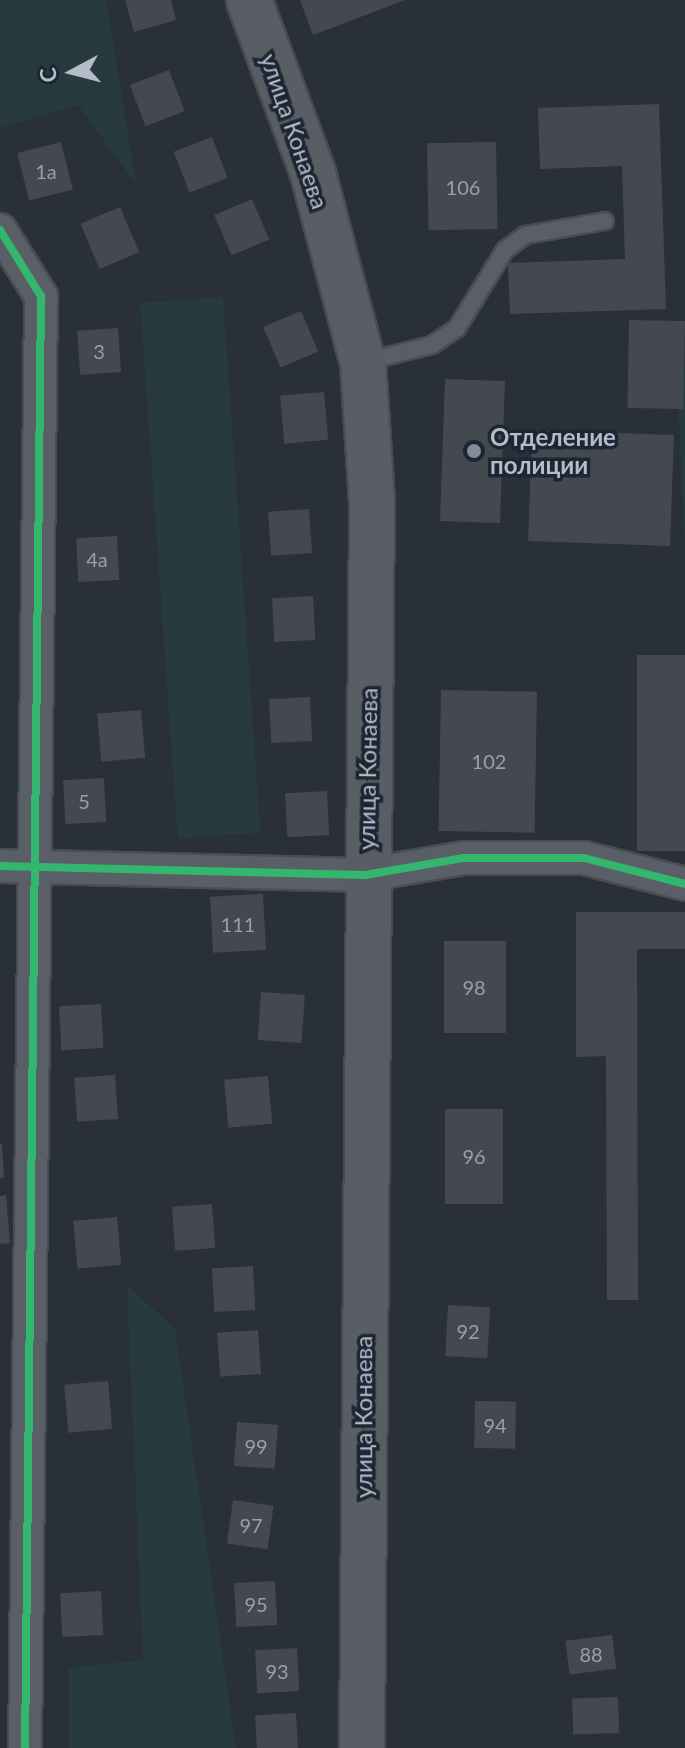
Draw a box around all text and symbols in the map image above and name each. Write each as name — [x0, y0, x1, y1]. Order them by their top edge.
north arrow — [32, 32, 112, 112]
street label: улица Конаева — [255, 50, 335, 212]
text: С — [33, 66, 62, 84]
house number: 1а — [35, 159, 57, 183]
house number: 106 — [446, 175, 480, 199]
house number: 3 — [93, 339, 105, 363]
place label: Отделение полиции — [490, 423, 616, 479]
marker: Отделение полиции — [465, 442, 483, 460]
house number: 4а — [86, 547, 108, 571]
street label: улица Конаева — [351, 688, 383, 850]
house number: 102 — [472, 749, 506, 773]
house number: 5 — [78, 789, 90, 813]
house number: 111 — [221, 912, 255, 936]
house number: 98 — [462, 975, 486, 999]
house number: 96 — [462, 1144, 486, 1168]
house number: 92 — [456, 1319, 480, 1343]
street label: улица Конаева — [349, 1336, 377, 1498]
house number: 94 — [483, 1413, 507, 1437]
house number: 99 — [244, 1434, 268, 1458]
house number: 97 — [239, 1513, 263, 1537]
house number: 95 — [244, 1592, 268, 1616]
house number: 88 — [579, 1642, 603, 1666]
house number: 93 — [265, 1659, 289, 1683]

